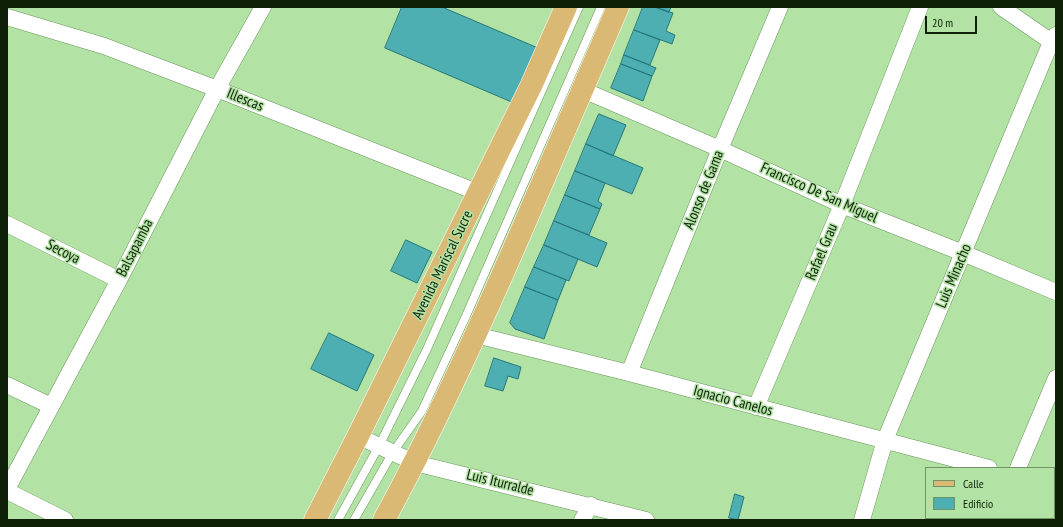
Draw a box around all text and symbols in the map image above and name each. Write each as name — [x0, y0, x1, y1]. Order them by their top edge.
scale bar — [927, 8, 979, 34]
text: 20 m — [932, 15, 953, 30]
street label: Illescas — [224, 85, 266, 115]
street label: Alonso de Gama — [680, 148, 728, 232]
street label: Francisco De San Miguel — [758, 159, 880, 227]
street label: Avenida Mariscal Sucre — [409, 208, 477, 322]
street label: Balsapamba — [113, 216, 157, 280]
street label: Rafael Grau — [802, 221, 842, 283]
street label: Secoya — [43, 236, 83, 268]
street label: Luis Minacho — [932, 241, 976, 311]
street label: Ignacio Canelos — [691, 382, 775, 420]
street label: Luis Iturralde — [465, 466, 535, 500]
legend — [925, 467, 1055, 519]
text: Calle — [963, 476, 984, 491]
text: Edificio — [963, 496, 993, 511]

